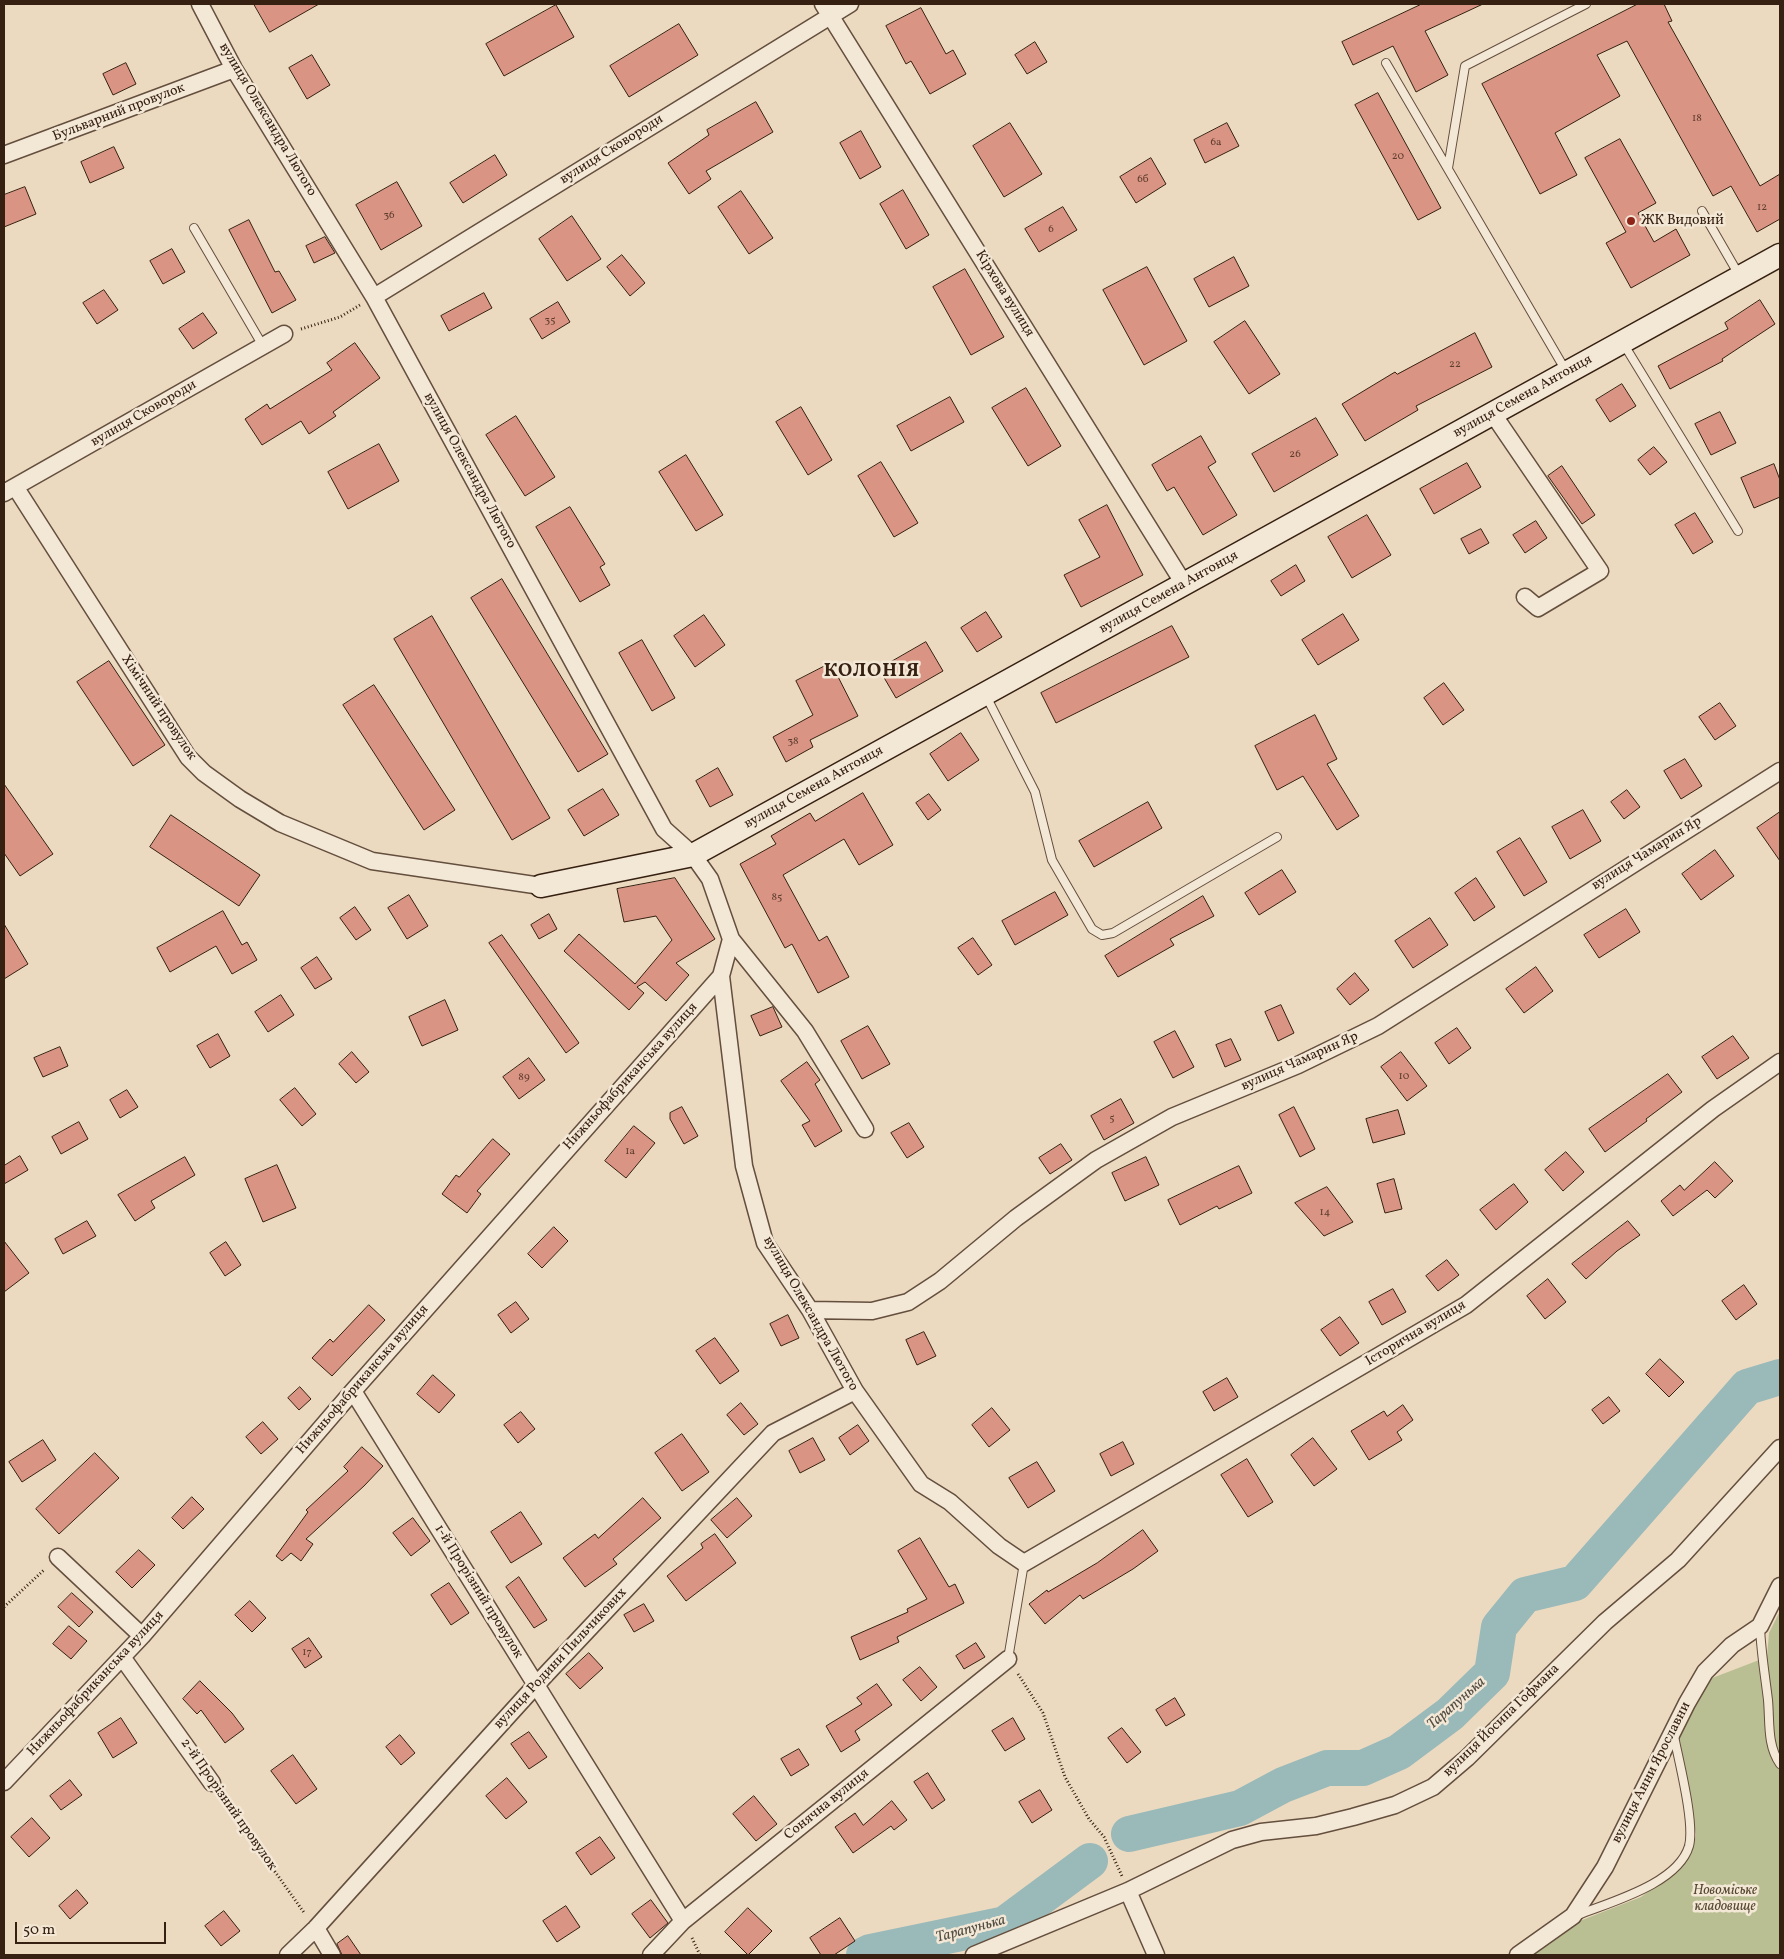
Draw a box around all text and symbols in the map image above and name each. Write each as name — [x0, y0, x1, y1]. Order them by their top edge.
street label: вулиця Олександра Лютого — [215, 40, 319, 200]
street label: Бульварний провулок — [51, 80, 187, 146]
street label: вулиця Сковороди — [557, 111, 667, 189]
house number: 18 — [1692, 112, 1702, 126]
house number: 6а — [1210, 136, 1222, 150]
house number: 20 — [1392, 150, 1404, 164]
house number: 6б — [1137, 173, 1149, 187]
house number: 12 — [1757, 201, 1767, 215]
house number: 36 — [383, 209, 395, 223]
place label: ЖК Видовий — [1641, 213, 1724, 229]
marker: ЖК Видовий — [1625, 215, 1637, 227]
house number: 6 — [1048, 223, 1054, 237]
street label: Кірхова вулиця — [971, 248, 1037, 340]
house number: 35 — [545, 314, 555, 328]
street label: вулиця Семена Антонця — [1451, 352, 1595, 442]
house number: 22 — [1449, 358, 1461, 372]
street label: вулиця Сковороди — [88, 377, 200, 451]
street label: вулиця Олександра Лютого — [419, 390, 519, 552]
house number: 26 — [1289, 448, 1301, 462]
street label: вулиця Семена Антонця — [1097, 548, 1241, 638]
street label: Хімічний провулок — [117, 652, 199, 764]
district label: КОЛОНІЯ — [823, 662, 921, 684]
house number: 38 — [787, 735, 799, 749]
street label: вулиця Семена Антонця — [742, 743, 886, 833]
street label: вулиця Чамарин Яр — [1589, 813, 1705, 895]
house number: 85 — [772, 891, 782, 905]
street label: Нижньофабриканська вулиця — [560, 1000, 702, 1154]
street label: вулиця Чамарин Яр — [1239, 1029, 1361, 1095]
house number: 10 — [1399, 1070, 1409, 1084]
house number: 89 — [518, 1071, 530, 1085]
house number: 5 — [1109, 1112, 1115, 1126]
house number: 1а — [625, 1145, 635, 1159]
house number: 14 — [1320, 1206, 1330, 1220]
street label: вулиця Олександра Лютого — [759, 1234, 861, 1394]
street label: Історична вулиця — [1363, 1297, 1469, 1371]
street label: Нижньофабриканська вулиця — [293, 1302, 433, 1458]
street label: 1-й Прорізний провулок — [430, 1522, 526, 1662]
street label: вулиця Родини Пильчикових — [491, 1585, 631, 1733]
street label: Нижньофабриканська вулиця — [24, 1608, 168, 1760]
house number: 17 — [302, 1646, 312, 1660]
street label: вулиця Йосипа Гофмана — [1440, 1661, 1564, 1781]
water label: Тарапунька — [1424, 1674, 1490, 1734]
street label: вулиця Анни Ярославни — [1609, 1700, 1695, 1846]
street label: 2-й Прорізний провулок — [176, 1736, 280, 1874]
street label: Сонячна вулиця — [781, 1766, 873, 1844]
park label: Новоміське кладовище — [1693, 1883, 1757, 1915]
scale bar — [18, 1912, 169, 1944]
water label: Тарапунька — [934, 1912, 1008, 1948]
text: 50 m — [23, 1920, 55, 1941]

